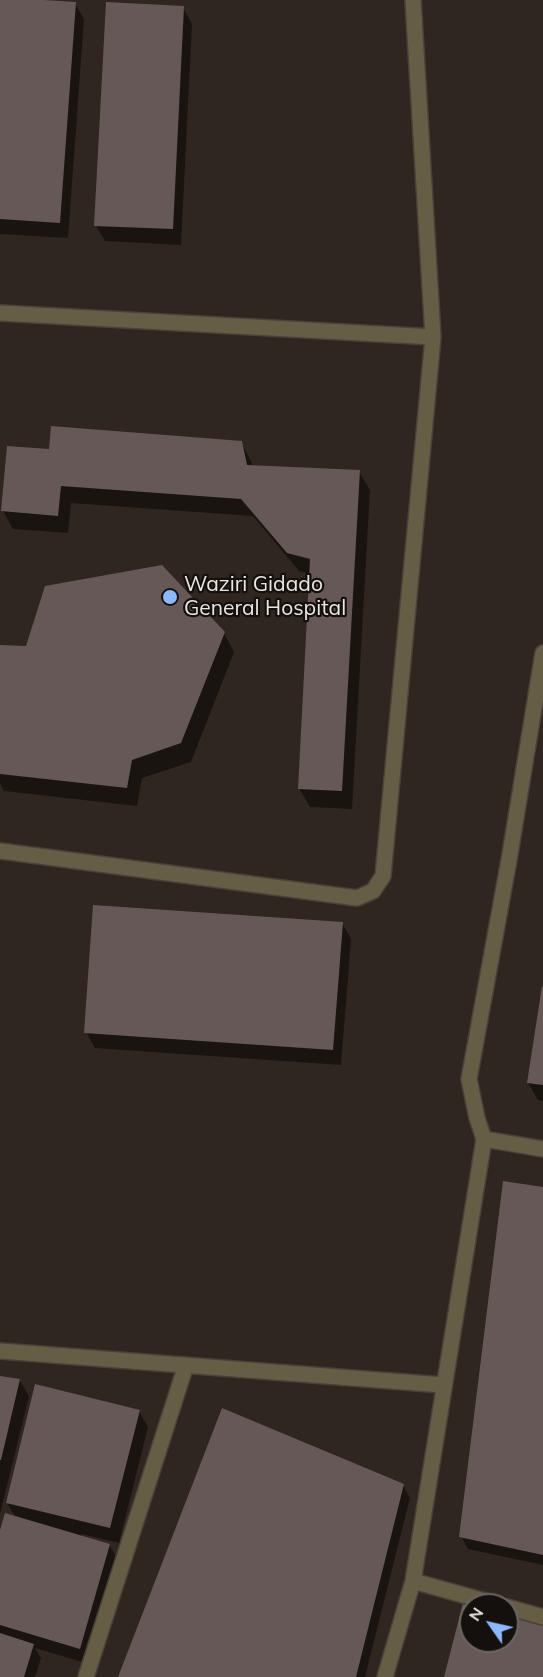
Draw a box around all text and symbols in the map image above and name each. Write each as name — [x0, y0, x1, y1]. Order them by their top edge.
place label: Waziri Gidado General Hospital — [184, 572, 346, 622]
marker: Waziri Gidado General Hospital — [161, 588, 179, 606]
north arrow — [459, 1593, 519, 1653]
text: N — [464, 1603, 487, 1625]

